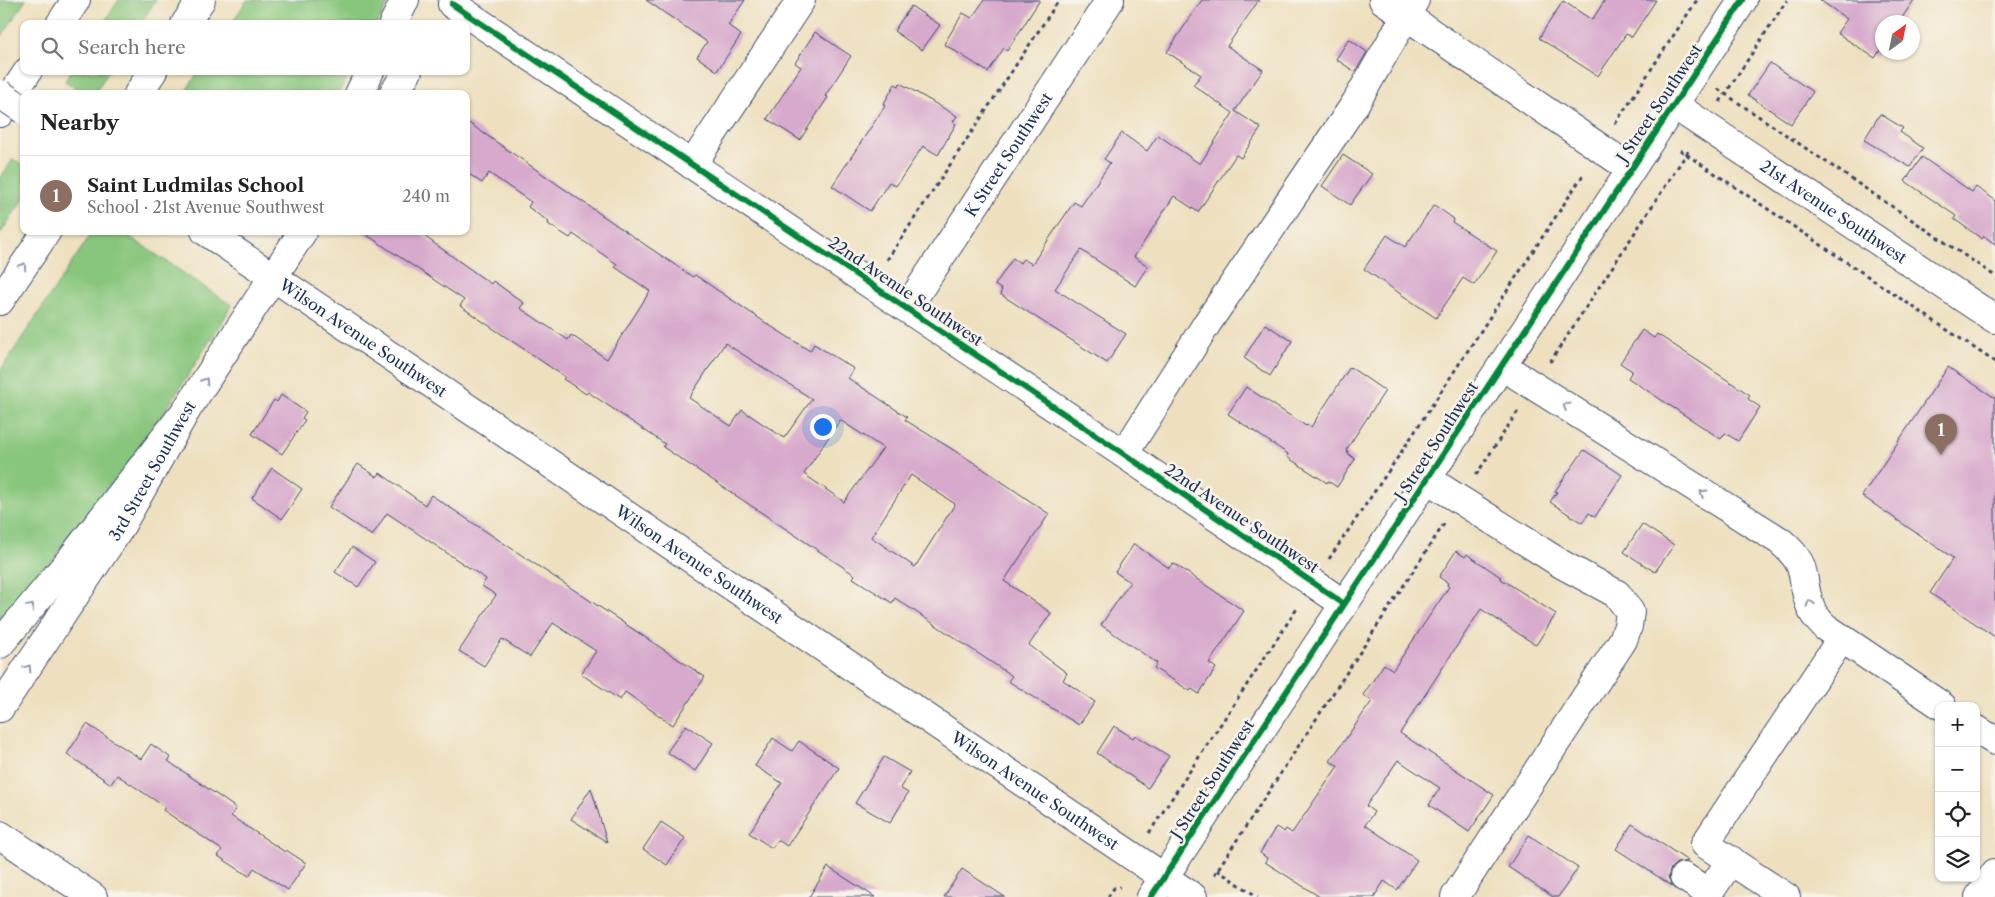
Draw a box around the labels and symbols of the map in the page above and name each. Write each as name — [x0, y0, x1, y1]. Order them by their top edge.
north arrow — [1875, 15, 1920, 60]
street label: J Street Southwest — [1610, 40, 1706, 168]
street label: K Street Southwest — [960, 88, 1057, 220]
street label: 21st Avenue Southwest — [1757, 155, 1911, 268]
street label: 22nd Avenue Southwest — [825, 232, 987, 350]
one-way arrow — [17, 262, 26, 272]
street label: Wilson Avenue Southwest — [275, 274, 451, 401]
one-way arrow — [199, 377, 209, 386]
street label: J Street Southwest — [1388, 377, 1482, 507]
street label: 3rd Street Southwest — [104, 397, 200, 545]
one-way arrow — [1562, 403, 1571, 413]
your location — [810, 414, 836, 440]
pin: 1 — [1925, 414, 1957, 455]
street label: 22nd Avenue Southwest — [1161, 459, 1323, 577]
one-way arrow — [1700, 489, 1709, 499]
street label: Wilson Avenue Southwest — [611, 500, 787, 628]
one-way arrow — [1805, 598, 1816, 607]
one-way arrow — [26, 603, 35, 612]
one-way arrow — [22, 664, 31, 673]
street label: J Street Southwest — [1164, 715, 1258, 845]
street label: Wilson Avenue Southwest — [947, 726, 1123, 854]

